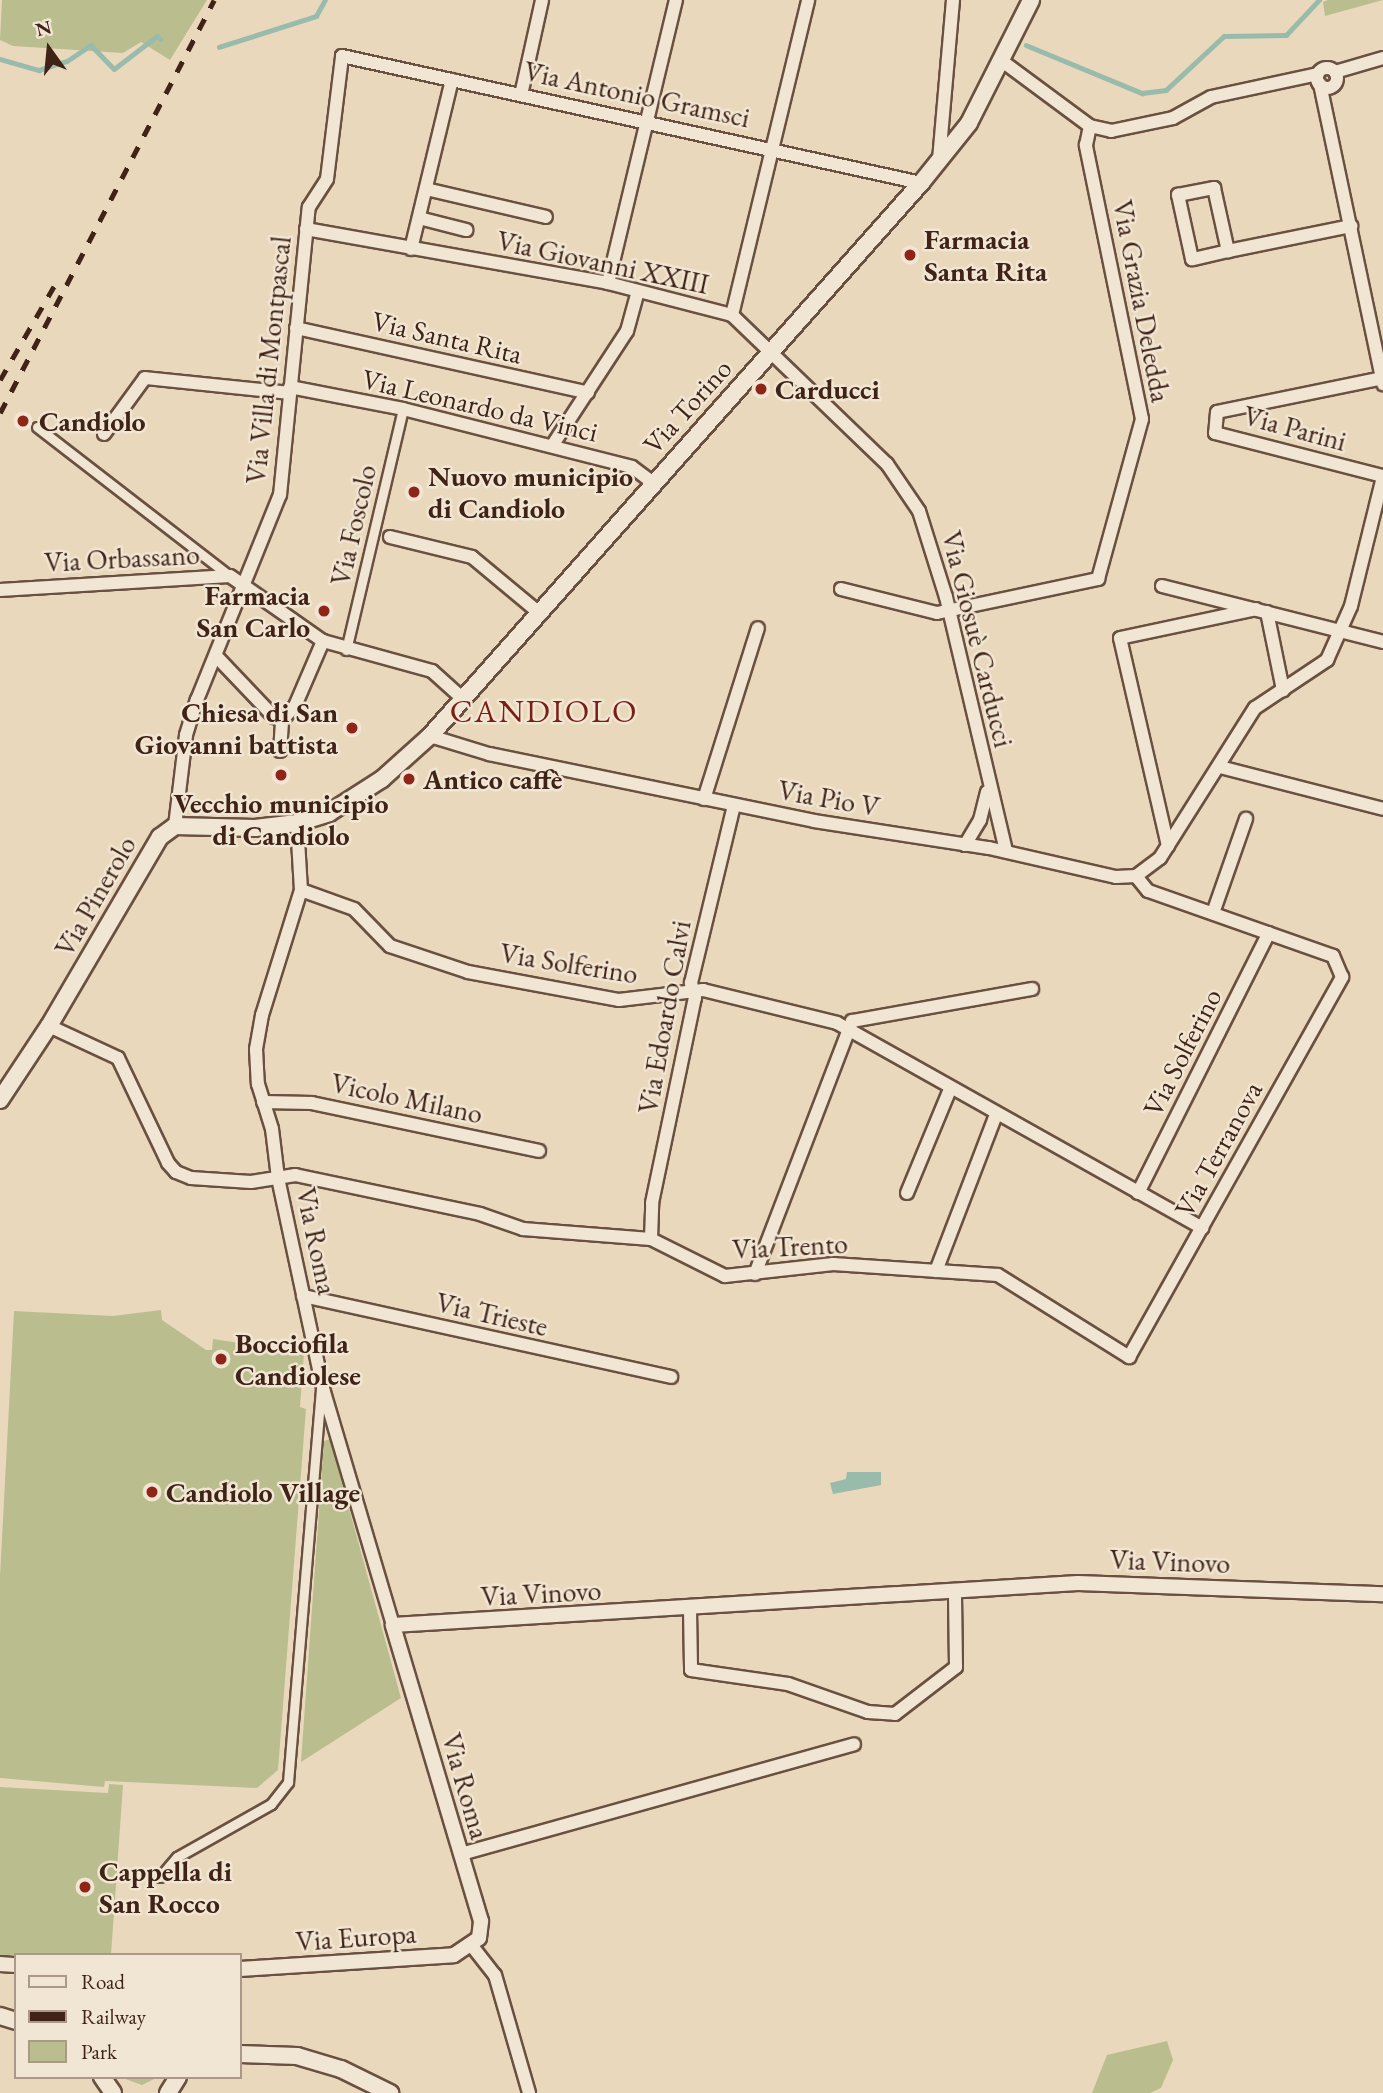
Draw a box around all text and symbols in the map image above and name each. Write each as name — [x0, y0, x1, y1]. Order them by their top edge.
north arrow — [14, 14, 84, 84]
text: N — [33, 14, 54, 42]
street label: Via Antonio Gramsci — [521, 54, 753, 134]
street label: Via Grazia Deledda — [1106, 197, 1178, 405]
place label: Farmacia Santa Rita — [924, 222, 1047, 288]
street label: Via Giovanni XXIII — [494, 223, 712, 301]
street label: Via Villa di Montpascal — [238, 234, 298, 486]
marker: Farmacia Santa Rita — [902, 247, 918, 263]
street label: Via Santa Rita — [369, 303, 525, 371]
street label: Via Torino — [636, 351, 738, 461]
street label: Via Leonardo da Vinci — [359, 362, 601, 448]
place label: Carducci — [775, 372, 880, 406]
marker: Carducci — [753, 381, 769, 397]
street label: Via Parini — [1240, 398, 1350, 458]
place label: Candiolo — [39, 404, 146, 438]
marker: Candiolo — [13, 411, 33, 431]
place label: Nuovo municipio di Candiolo — [428, 459, 633, 525]
street label: Via Foscolo — [323, 461, 383, 589]
marker: Nuovo municipio di Candiolo — [406, 484, 422, 500]
street label: Via Giosuè Carducci — [935, 527, 1021, 751]
street label: Via Orbassano — [43, 537, 201, 579]
place label: Farmacia San Carlo — [196, 578, 310, 644]
marker: Farmacia San Carlo — [316, 603, 332, 619]
district label: CANDIOLO — [451, 692, 637, 730]
place label: Chiesa di San Giovanni battista — [135, 695, 338, 761]
marker: Chiesa di San Giovanni battista — [344, 720, 360, 736]
place label: Antico caffè — [423, 762, 562, 796]
marker: Vecchio municipio di Candiolo — [273, 767, 289, 783]
marker: Antico caffè — [401, 771, 417, 787]
street label: Via Pio V — [776, 773, 882, 823]
place label: Vecchio municipio di Candiolo — [173, 786, 389, 852]
street label: Via Pinerolo — [47, 830, 143, 962]
street label: Via Edoardo Calvi — [630, 918, 698, 1116]
street label: Via Solferino — [498, 936, 640, 990]
street label: Via Solferino — [1135, 982, 1229, 1122]
street label: Vicolo Milano — [328, 1066, 486, 1130]
street label: Via Terranova — [1167, 1075, 1269, 1223]
street label: Via Roma — [289, 1184, 345, 1298]
street label: Via Trento — [731, 1226, 849, 1266]
street label: Via Trieste — [433, 1285, 551, 1343]
place label: Bocciofila Candiolese — [235, 1326, 361, 1392]
marker: Bocciofila Candiolese — [213, 1351, 229, 1367]
place label: Candiolo Village — [166, 1475, 360, 1509]
marker: Candiolo Village — [144, 1484, 160, 1500]
street label: Via Vinovo — [1109, 1542, 1231, 1580]
street label: Via Vinovo — [480, 1573, 602, 1613]
street label: Via Roma — [435, 1729, 497, 1843]
place label: Cappella di San Rocco — [99, 1854, 232, 1920]
marker: Cappella di San Rocco — [77, 1879, 93, 1895]
street label: Via Europa — [295, 1916, 417, 1958]
legend — [14, 1953, 242, 2079]
text: Road — [81, 1968, 125, 1995]
text: Railway — [81, 2003, 146, 2030]
text: Park — [81, 2038, 117, 2065]

